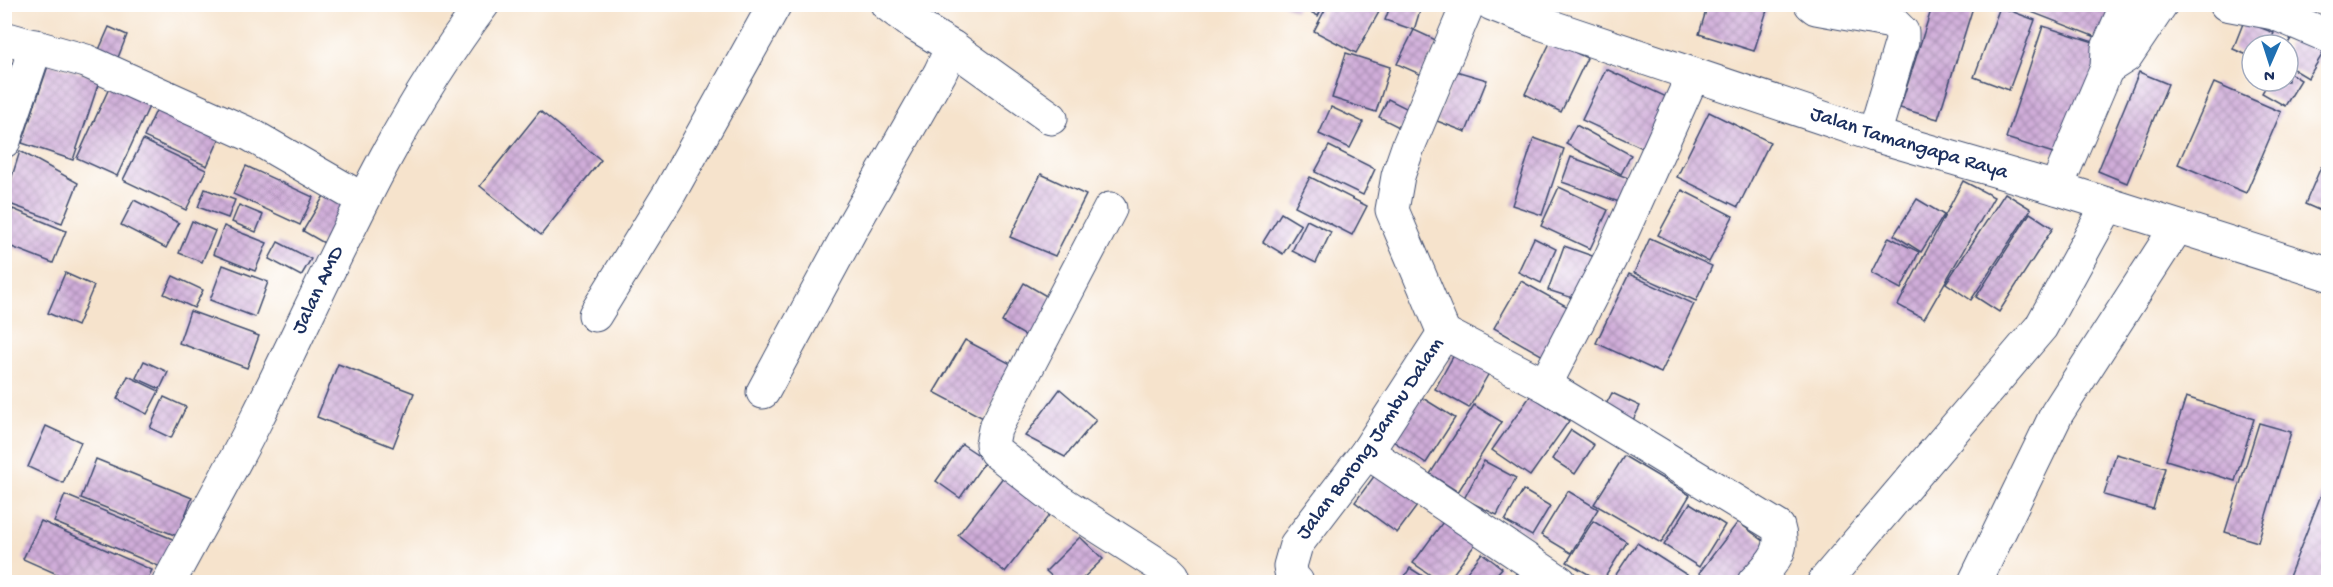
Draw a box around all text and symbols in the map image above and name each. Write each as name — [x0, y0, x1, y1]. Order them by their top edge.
north arrow — [2240, 33, 2300, 93]
text: N — [2263, 65, 2275, 84]
street label: Jalan Tamangapa Raya — [1807, 102, 2012, 186]
street label: Jalan AMD — [287, 242, 351, 338]
street label: Jalan Borong Jambu Dalam — [1292, 333, 1450, 545]

